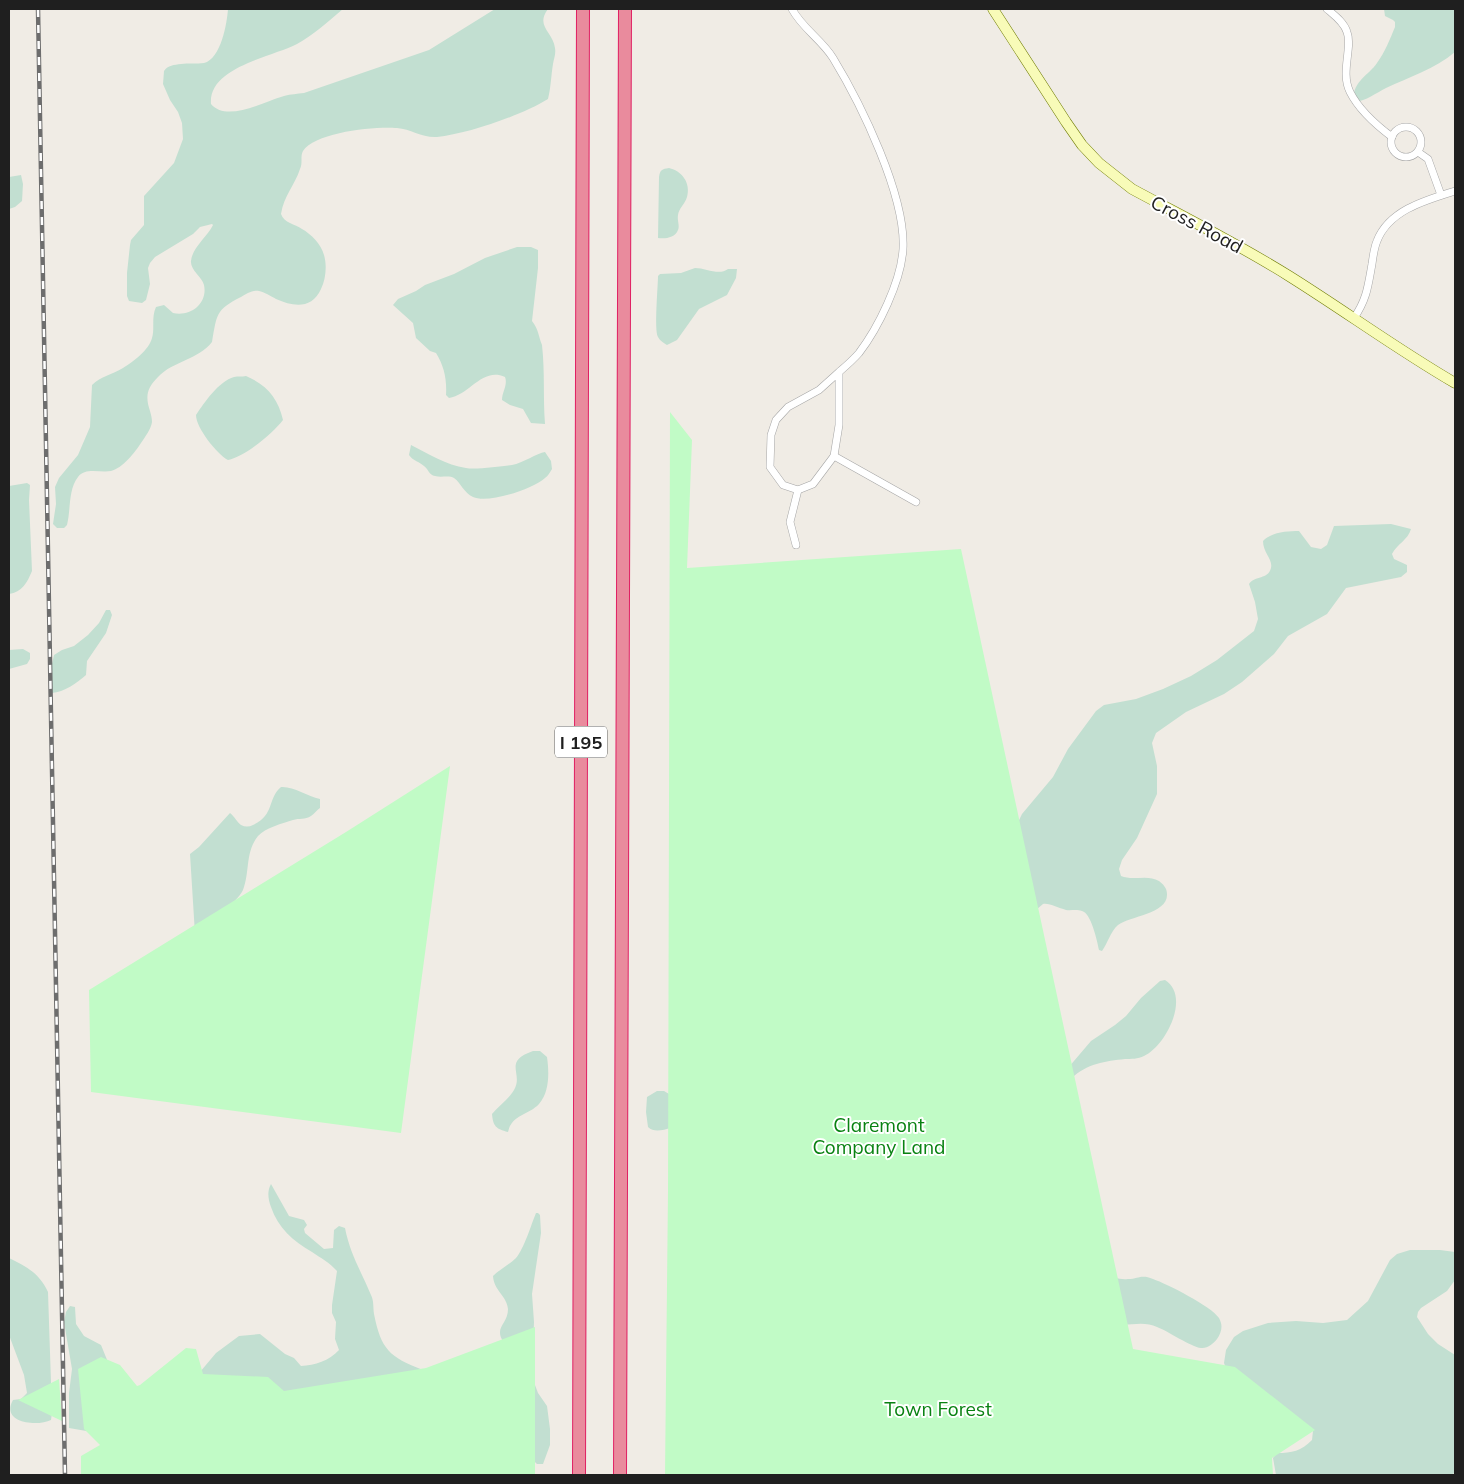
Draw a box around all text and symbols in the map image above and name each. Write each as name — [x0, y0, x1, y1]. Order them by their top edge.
street label: Cross Road — [1147, 190, 1247, 258]
road number: I 195 — [555, 726, 607, 758]
park label: Claremont Company Land — [812, 1113, 946, 1159]
park label: Town Forest — [884, 1397, 992, 1421]

